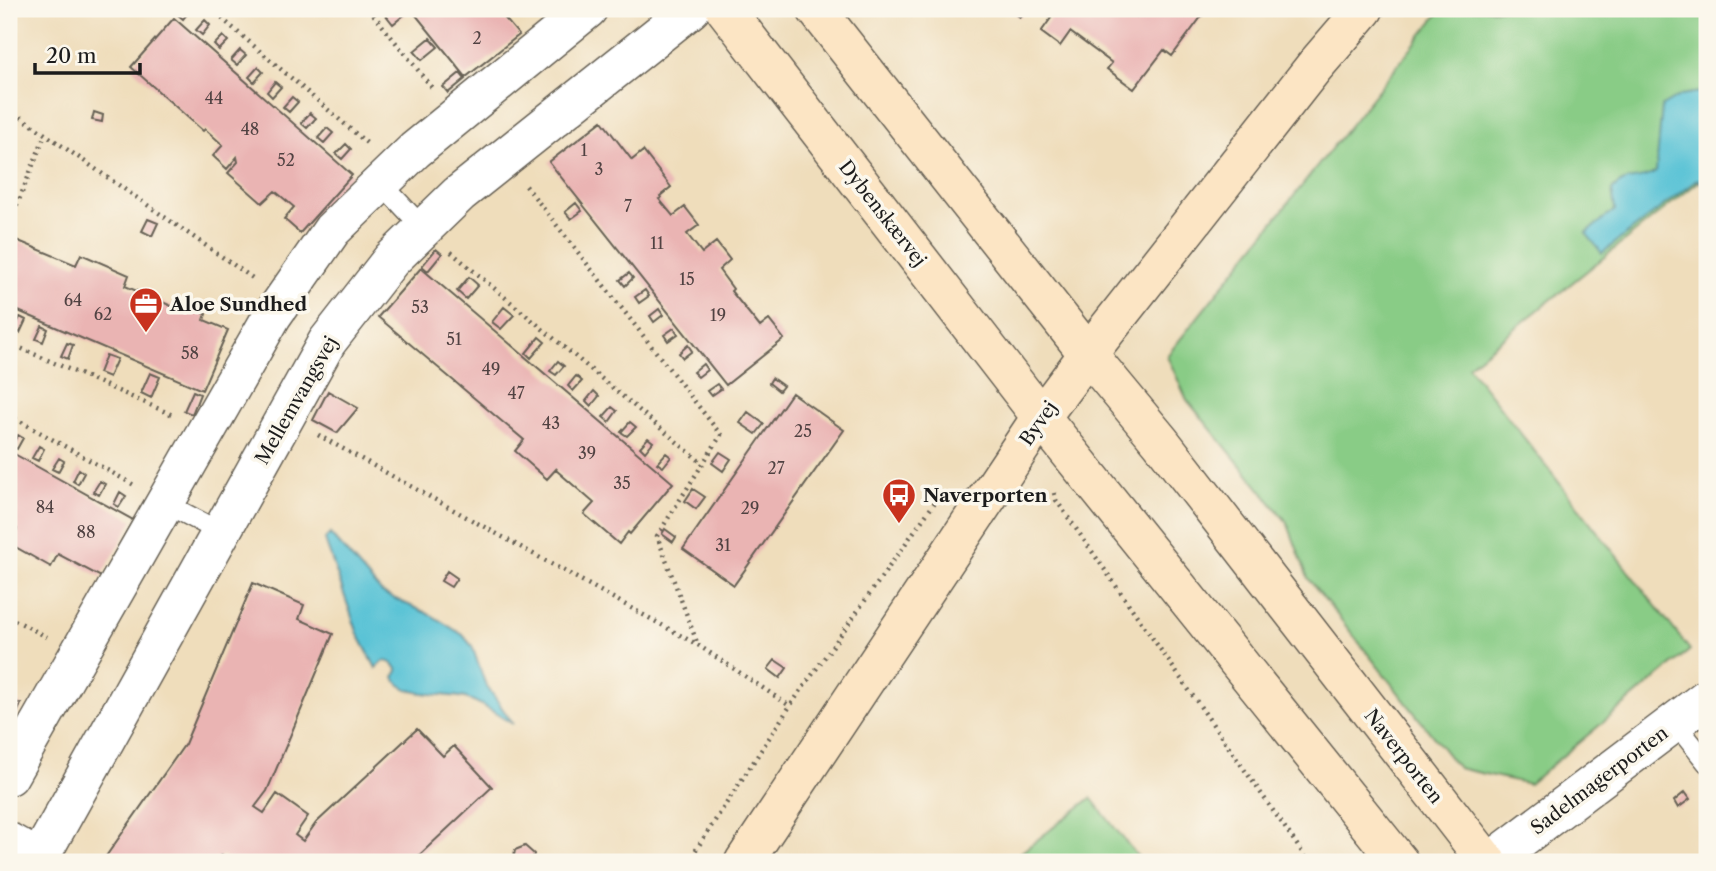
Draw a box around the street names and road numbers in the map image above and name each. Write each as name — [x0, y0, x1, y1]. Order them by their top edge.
street label: Dybenskærvej — [834, 156, 931, 271]
street label: Mellemvangsvej — [250, 332, 342, 468]
street label: Byvej — [1015, 396, 1062, 450]
street label: Naverporten — [1360, 704, 1448, 808]
street label: Sadelmagerporten — [1526, 721, 1673, 840]

